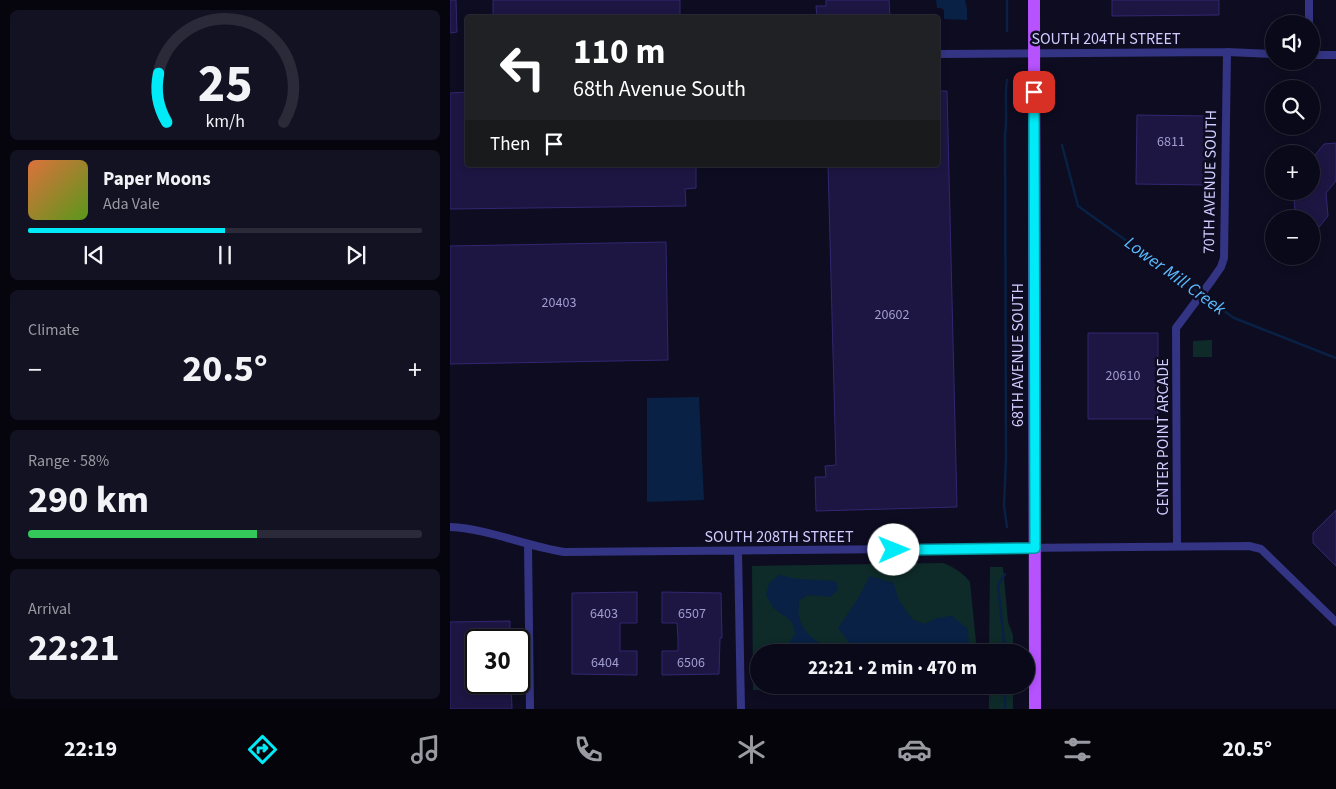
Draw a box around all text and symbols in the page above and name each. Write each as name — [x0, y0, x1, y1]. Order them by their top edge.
map controls — [1265, 15, 1320, 265]
button: sound — [1265, 15, 1320, 70]
text: 110 m — [573, 27, 665, 77]
street label: SOUTH 204TH STREET — [1031, 28, 1181, 50]
icon: left — [490, 35, 555, 100]
text: 25 — [198, 48, 252, 122]
pin — [1013, 71, 1055, 113]
text: 68th Avenue South — [573, 73, 746, 105]
icon: arrive — [1020, 78, 1048, 106]
button: search — [1265, 80, 1320, 135]
text: km/h — [205, 109, 245, 134]
street label: 70TH AVENUE SOUTH — [1198, 110, 1222, 254]
icon: arrive — [540, 130, 568, 158]
text: Then — [490, 131, 530, 158]
house number: 6811 — [1157, 132, 1185, 152]
button: + — [1265, 145, 1320, 200]
text: Paper Moons — [103, 166, 211, 193]
text: Ada Vale — [103, 193, 160, 215]
button: − — [1265, 210, 1320, 265]
water label: Lower Mill Creek — [1119, 231, 1231, 321]
icon: previous — [80, 241, 108, 269]
icon: pause — [211, 241, 239, 269]
icon: next — [342, 241, 370, 269]
street label: 68TH AVENUE SOUTH — [1007, 283, 1029, 427]
house number: 20403 — [542, 293, 576, 313]
house number: 20602 — [875, 305, 909, 325]
text: Climate — [28, 319, 79, 341]
text: 20.5° — [182, 342, 268, 396]
text: − — [28, 350, 42, 390]
text: + — [408, 350, 422, 390]
street label: CENTER POINT ARCADE — [1152, 358, 1174, 516]
house number: 20610 — [1106, 366, 1140, 386]
text: Range · 58% — [28, 450, 109, 472]
text: 290 km — [28, 473, 149, 527]
position arrow — [867, 523, 919, 575]
street label: SOUTH 208TH STREET — [704, 526, 854, 548]
text: Arrival — [28, 598, 71, 620]
house number: 6403 — [590, 604, 618, 624]
house number: 6507 — [678, 604, 706, 624]
text: 22:21 — [28, 621, 120, 675]
speed limit sign: 30 — [465, 629, 530, 694]
house number: 6404 — [591, 653, 619, 673]
house number: 6506 — [677, 653, 705, 673]
text: 22:21 · 2 min · 470 m — [808, 655, 977, 682]
icon: directions — [245, 732, 280, 767]
icon: music — [408, 732, 443, 767]
icon: phone — [571, 732, 606, 767]
icon: climate — [734, 732, 769, 767]
icon: car — [897, 732, 932, 767]
icon: filters — [1060, 732, 1095, 767]
text: 22:19 — [64, 733, 117, 765]
text: 20.5° — [1222, 733, 1272, 765]

